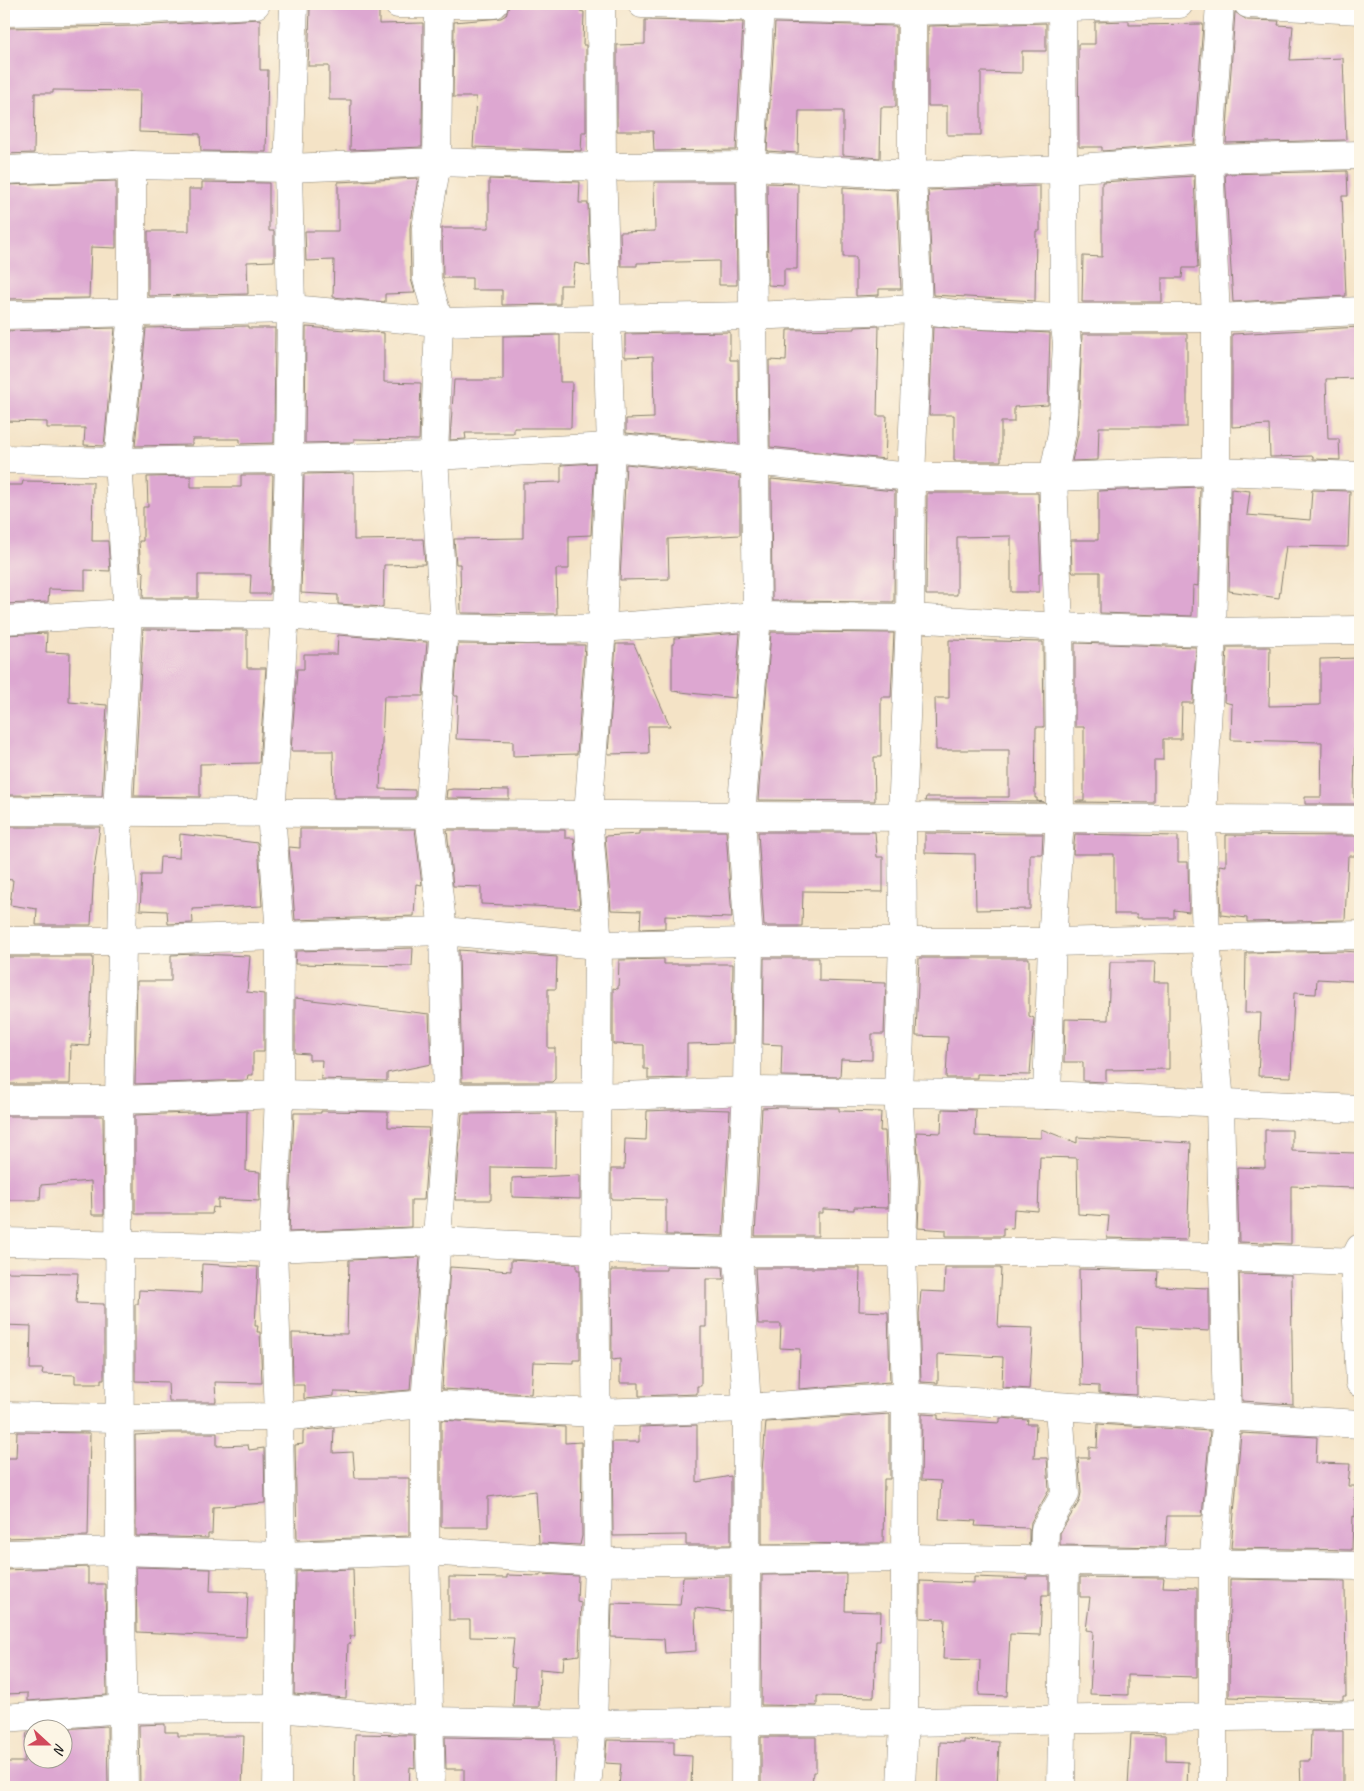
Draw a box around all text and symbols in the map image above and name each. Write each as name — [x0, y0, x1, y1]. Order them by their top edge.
north arrow — [22, 1718, 72, 1768]
text: N — [49, 1741, 69, 1758]

